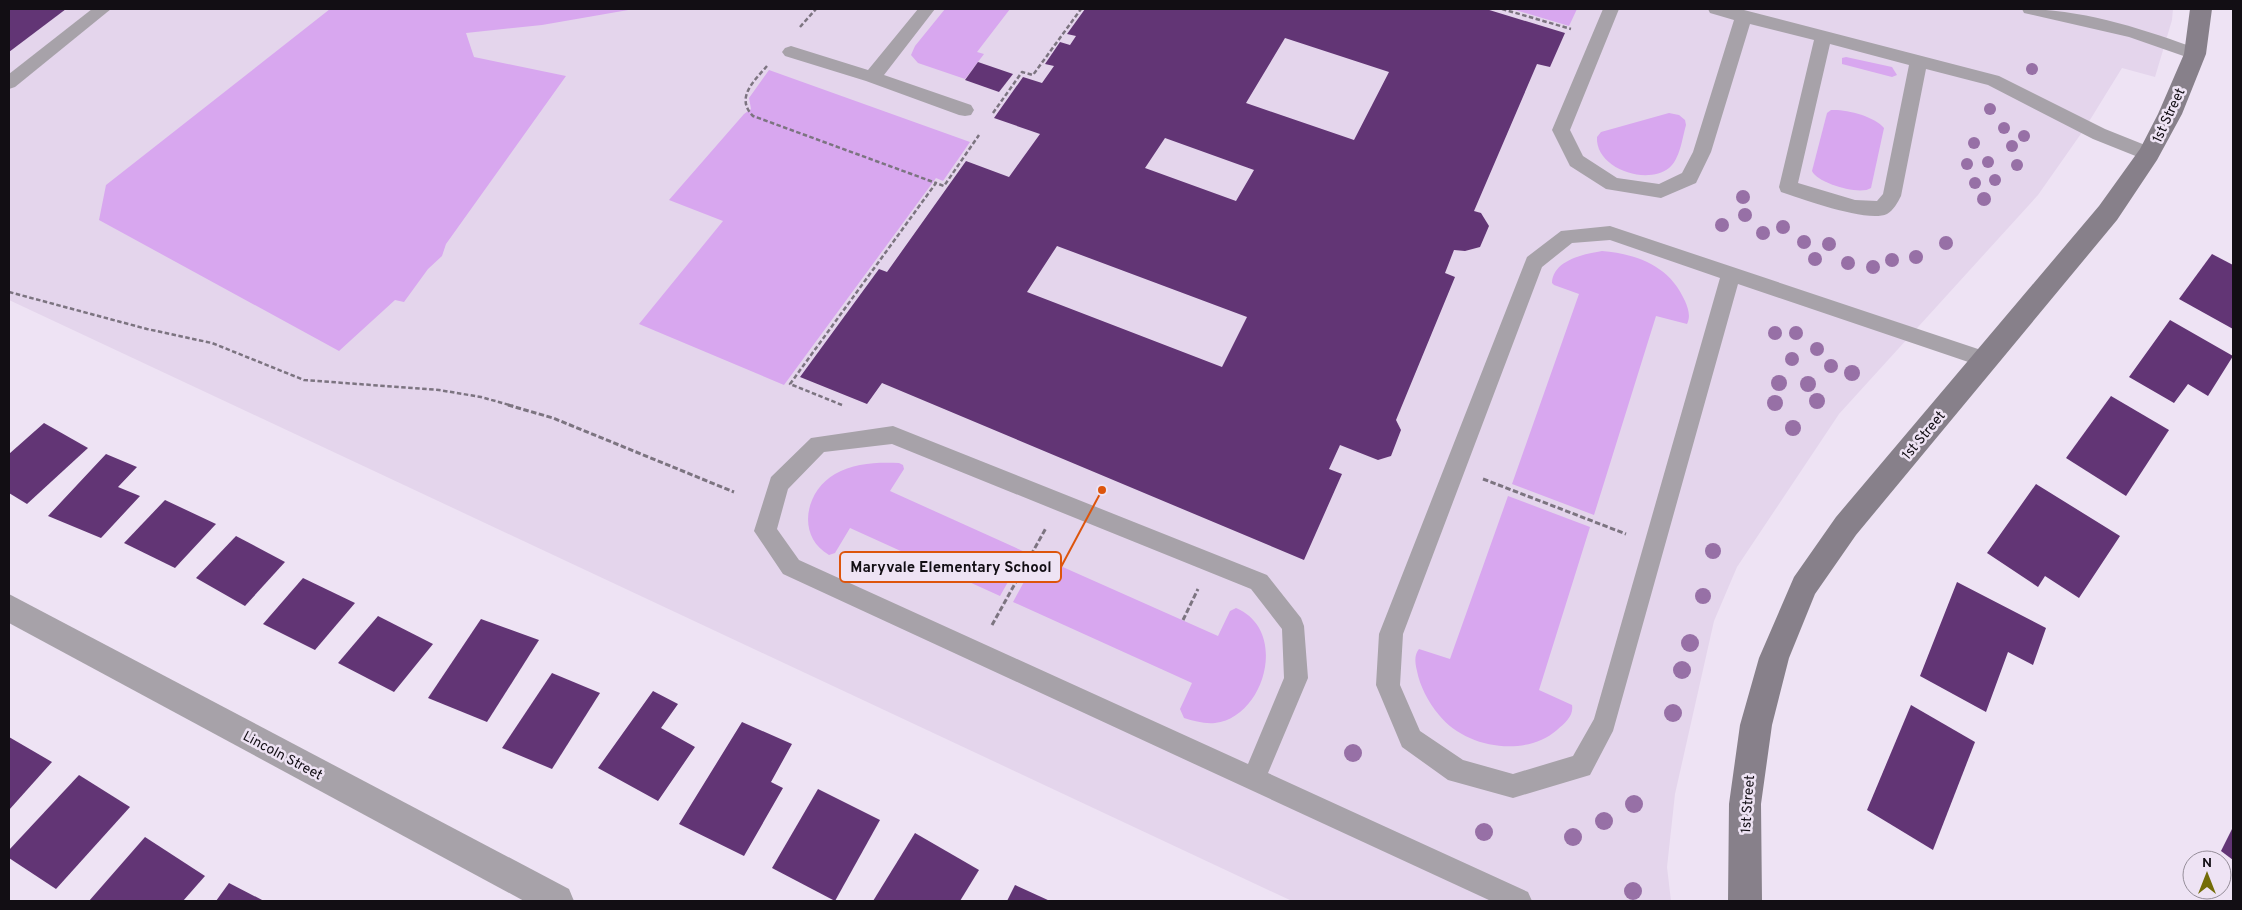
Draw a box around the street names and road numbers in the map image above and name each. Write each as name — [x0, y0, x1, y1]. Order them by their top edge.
street label: 1st Street — [2149, 86, 2189, 146]
street label: 1st Street — [1899, 408, 1949, 464]
street label: Lincoln Street — [240, 728, 325, 784]
street label: 1st Street — [1738, 774, 1759, 834]

